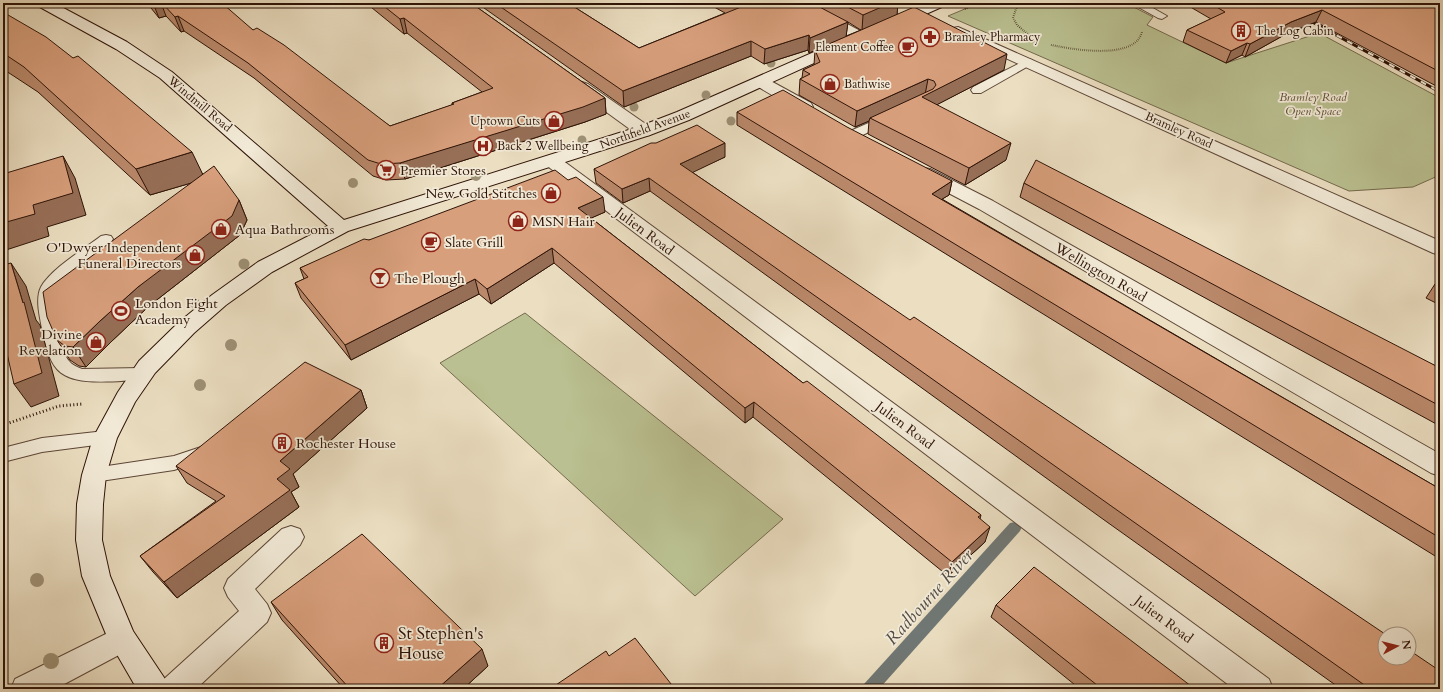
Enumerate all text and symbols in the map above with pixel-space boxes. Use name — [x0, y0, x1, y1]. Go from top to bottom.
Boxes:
building icon: The Log Cabin — [1230, 20, 1252, 42]
place label: The Log Cabin — [1255, 23, 1334, 39]
pharmacy icon: Bramley Pharmacy — [919, 26, 941, 48]
place label: Bramley Pharmacy — [944, 29, 1041, 45]
cafe icon: Element Coffee — [897, 36, 919, 58]
place label: Element Coffee — [815, 39, 894, 55]
street label: Windmill Road — [164, 72, 236, 136]
shop icon: Bathwise — [819, 73, 841, 95]
place label: Bathwise — [844, 76, 890, 92]
park label: Bramley Road Open Space — [1279, 89, 1348, 119]
street label: Northfield Avenue — [598, 105, 692, 153]
street label: Bramley Road — [1143, 108, 1216, 152]
shop icon: Uptown Cuts — [543, 110, 565, 132]
place label: Uptown Cuts — [470, 113, 540, 129]
hospital icon: Back 2 Wellbeing — [472, 135, 494, 157]
place label: Back 2 Wellbeing — [497, 138, 589, 154]
supermarket icon: Premier Stores — [375, 159, 397, 181]
place label: Premier Stores — [400, 161, 486, 180]
shop icon: New Gold Stitches — [540, 182, 562, 204]
place label: New Gold Stitches — [425, 184, 537, 203]
street label: Julien Road — [610, 202, 678, 260]
shop icon: MSN Hair — [507, 210, 529, 232]
place label: MSN Hair — [532, 212, 596, 231]
shop icon: Aqua Bathrooms — [210, 218, 232, 240]
place label: Aqua Bathrooms — [235, 220, 335, 239]
cafe icon: Slate Grill — [420, 231, 442, 253]
place label: Slate Grill — [445, 233, 504, 252]
place label: O'Dwyer Independent Funeral Directors — [46, 238, 182, 273]
street label: Wellington Road — [1050, 238, 1151, 307]
shop icon: O'Dwyer Independent Funeral Directors — [184, 244, 206, 266]
bar icon: The Plough — [369, 267, 391, 289]
place label: The Plough — [394, 269, 465, 288]
place label: London Fight Academy — [135, 294, 218, 329]
sports icon: London Fight Academy — [110, 300, 132, 322]
place label: Divine Revelation — [19, 325, 82, 360]
shop icon: Divine Revelation — [85, 331, 107, 353]
street label: Julien Road — [870, 396, 938, 454]
building icon: Rochester House — [271, 432, 293, 454]
place label: Rochester House — [296, 434, 396, 453]
water label: Radbourne River — [880, 543, 980, 651]
street label: Julien Road — [1129, 590, 1197, 648]
place label: St Stephen's House — [398, 622, 484, 665]
north arrow — [1377, 626, 1417, 666]
building icon: St Stephen's House — [373, 632, 395, 654]
text: N — [1398, 639, 1415, 651]

